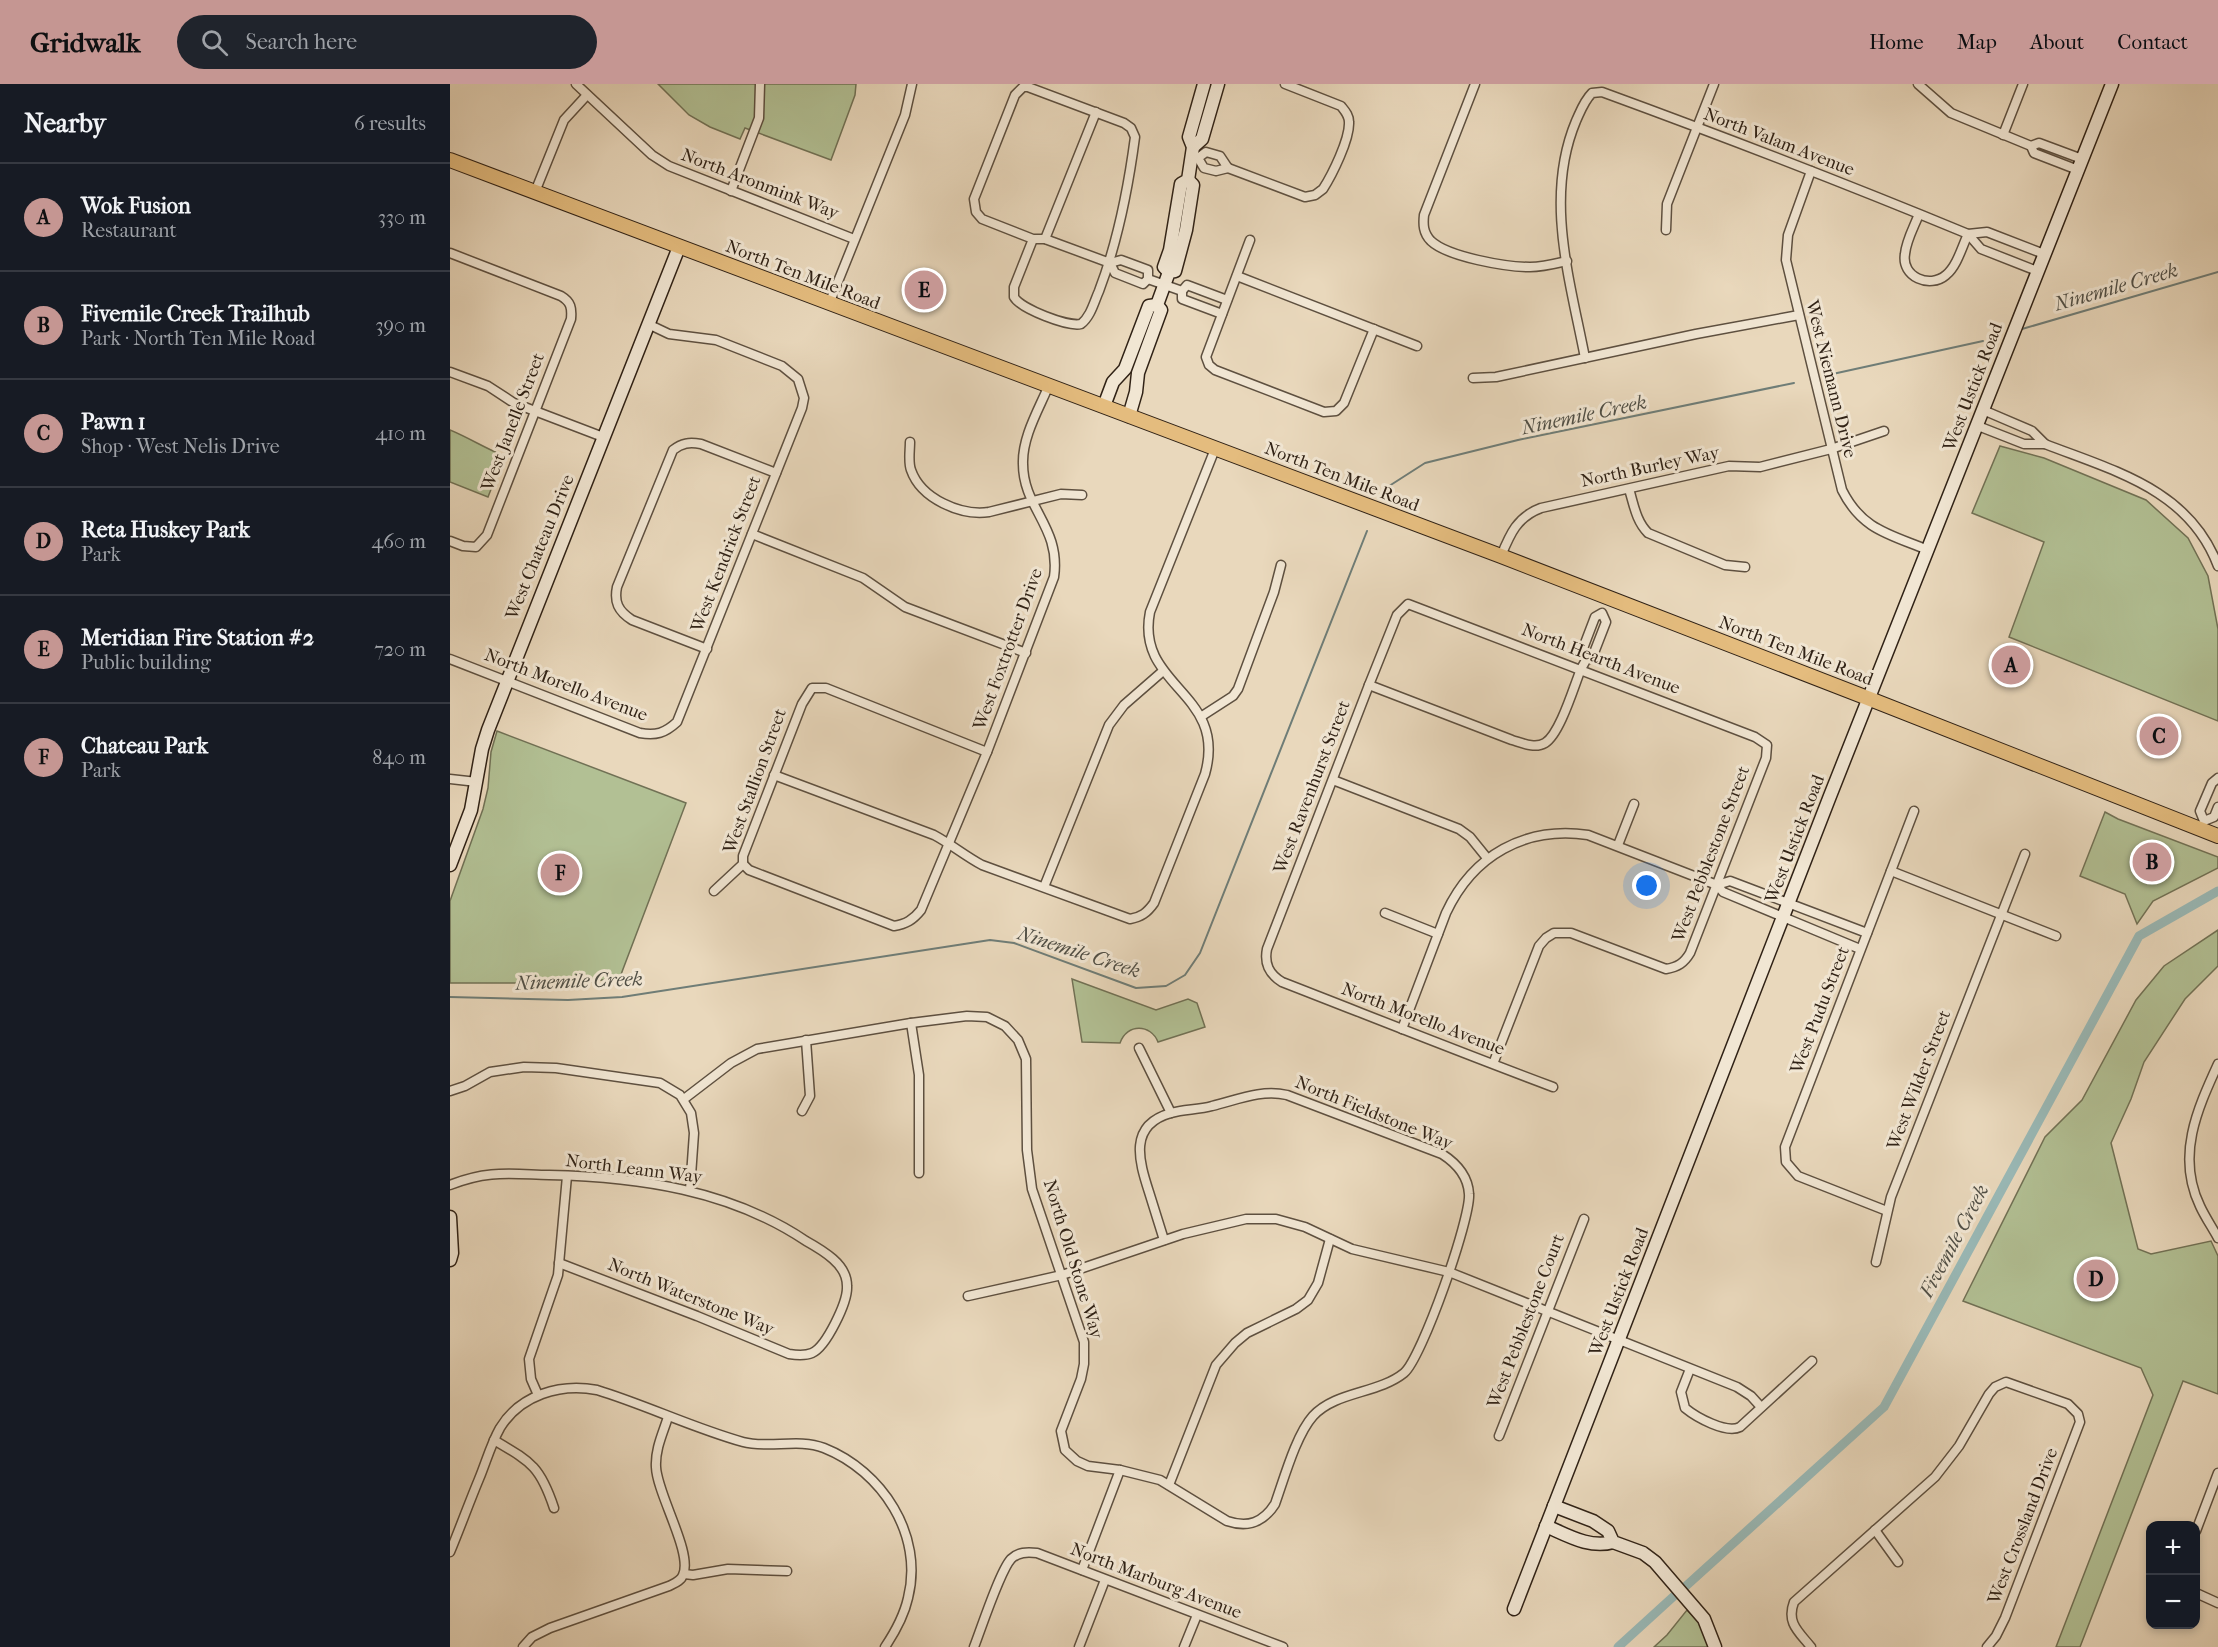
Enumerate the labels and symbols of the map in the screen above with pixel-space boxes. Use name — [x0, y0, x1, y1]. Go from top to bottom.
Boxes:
street label: North Valam Avenue — [1701, 104, 1857, 180]
street label: North Aronmink Way — [678, 144, 843, 224]
street label: North Ten Mile Road — [723, 236, 883, 314]
water label: Ninemile Creek — [2051, 258, 2180, 316]
pin: E — [904, 268, 944, 312]
street label: West Niemann Drive — [1801, 297, 1861, 460]
street label: West Ustick Road — [1939, 320, 2007, 455]
street label: West Janelle Street — [477, 349, 549, 495]
water label: Ninemile Creek — [1518, 390, 1649, 440]
street label: North Ten Mile Road — [1262, 438, 1422, 516]
street label: North Burley Way — [1579, 442, 1722, 492]
street label: West Chateau Drive — [501, 471, 579, 623]
street label: West Kendrick Street — [686, 472, 766, 636]
street label: West Foxtrotter Drive — [969, 565, 1047, 734]
street label: North Ten Mile Road — [1716, 612, 1876, 690]
street label: North Hearth Avenue — [1519, 619, 1683, 699]
pin: A — [1992, 642, 2030, 688]
street label: North Morello Avenue — [481, 644, 651, 726]
street label: West Ravenhurst Street — [1269, 697, 1355, 877]
street label: West Stallion Street — [719, 705, 791, 857]
pin: C — [2140, 714, 2178, 758]
street label: West Pebblestone Street — [1667, 763, 1754, 946]
street label: West Ustick Road — [1761, 772, 1829, 907]
pin: B — [2132, 840, 2172, 884]
pin: F — [540, 850, 580, 896]
your location — [1632, 871, 1661, 900]
water label: Ninemile Creek — [1014, 921, 1143, 983]
street label: West Pudu Street — [1786, 943, 1854, 1078]
water label: Ninemile Creek — [514, 967, 643, 995]
street label: North Morello Avenue — [1338, 978, 1508, 1060]
street label: West Wilder Street — [1882, 1007, 1955, 1154]
street label: North Fieldstone Way — [1292, 1072, 1457, 1155]
street label: North Leann Way — [564, 1150, 705, 1188]
street label: North Old Stone Way — [1039, 1177, 1108, 1342]
water label: Fivemile Creek — [1914, 1181, 1993, 1302]
street label: West Ustick Road — [1585, 1225, 1653, 1360]
street label: West Pebblestone Court — [1483, 1230, 1569, 1412]
street label: North Waterstone Way — [605, 1254, 779, 1341]
pin: D — [2076, 1256, 2116, 1302]
street label: West Crossland Drive — [1983, 1445, 2063, 1608]
street label: North Marburg Avenue — [1067, 1539, 1245, 1623]

